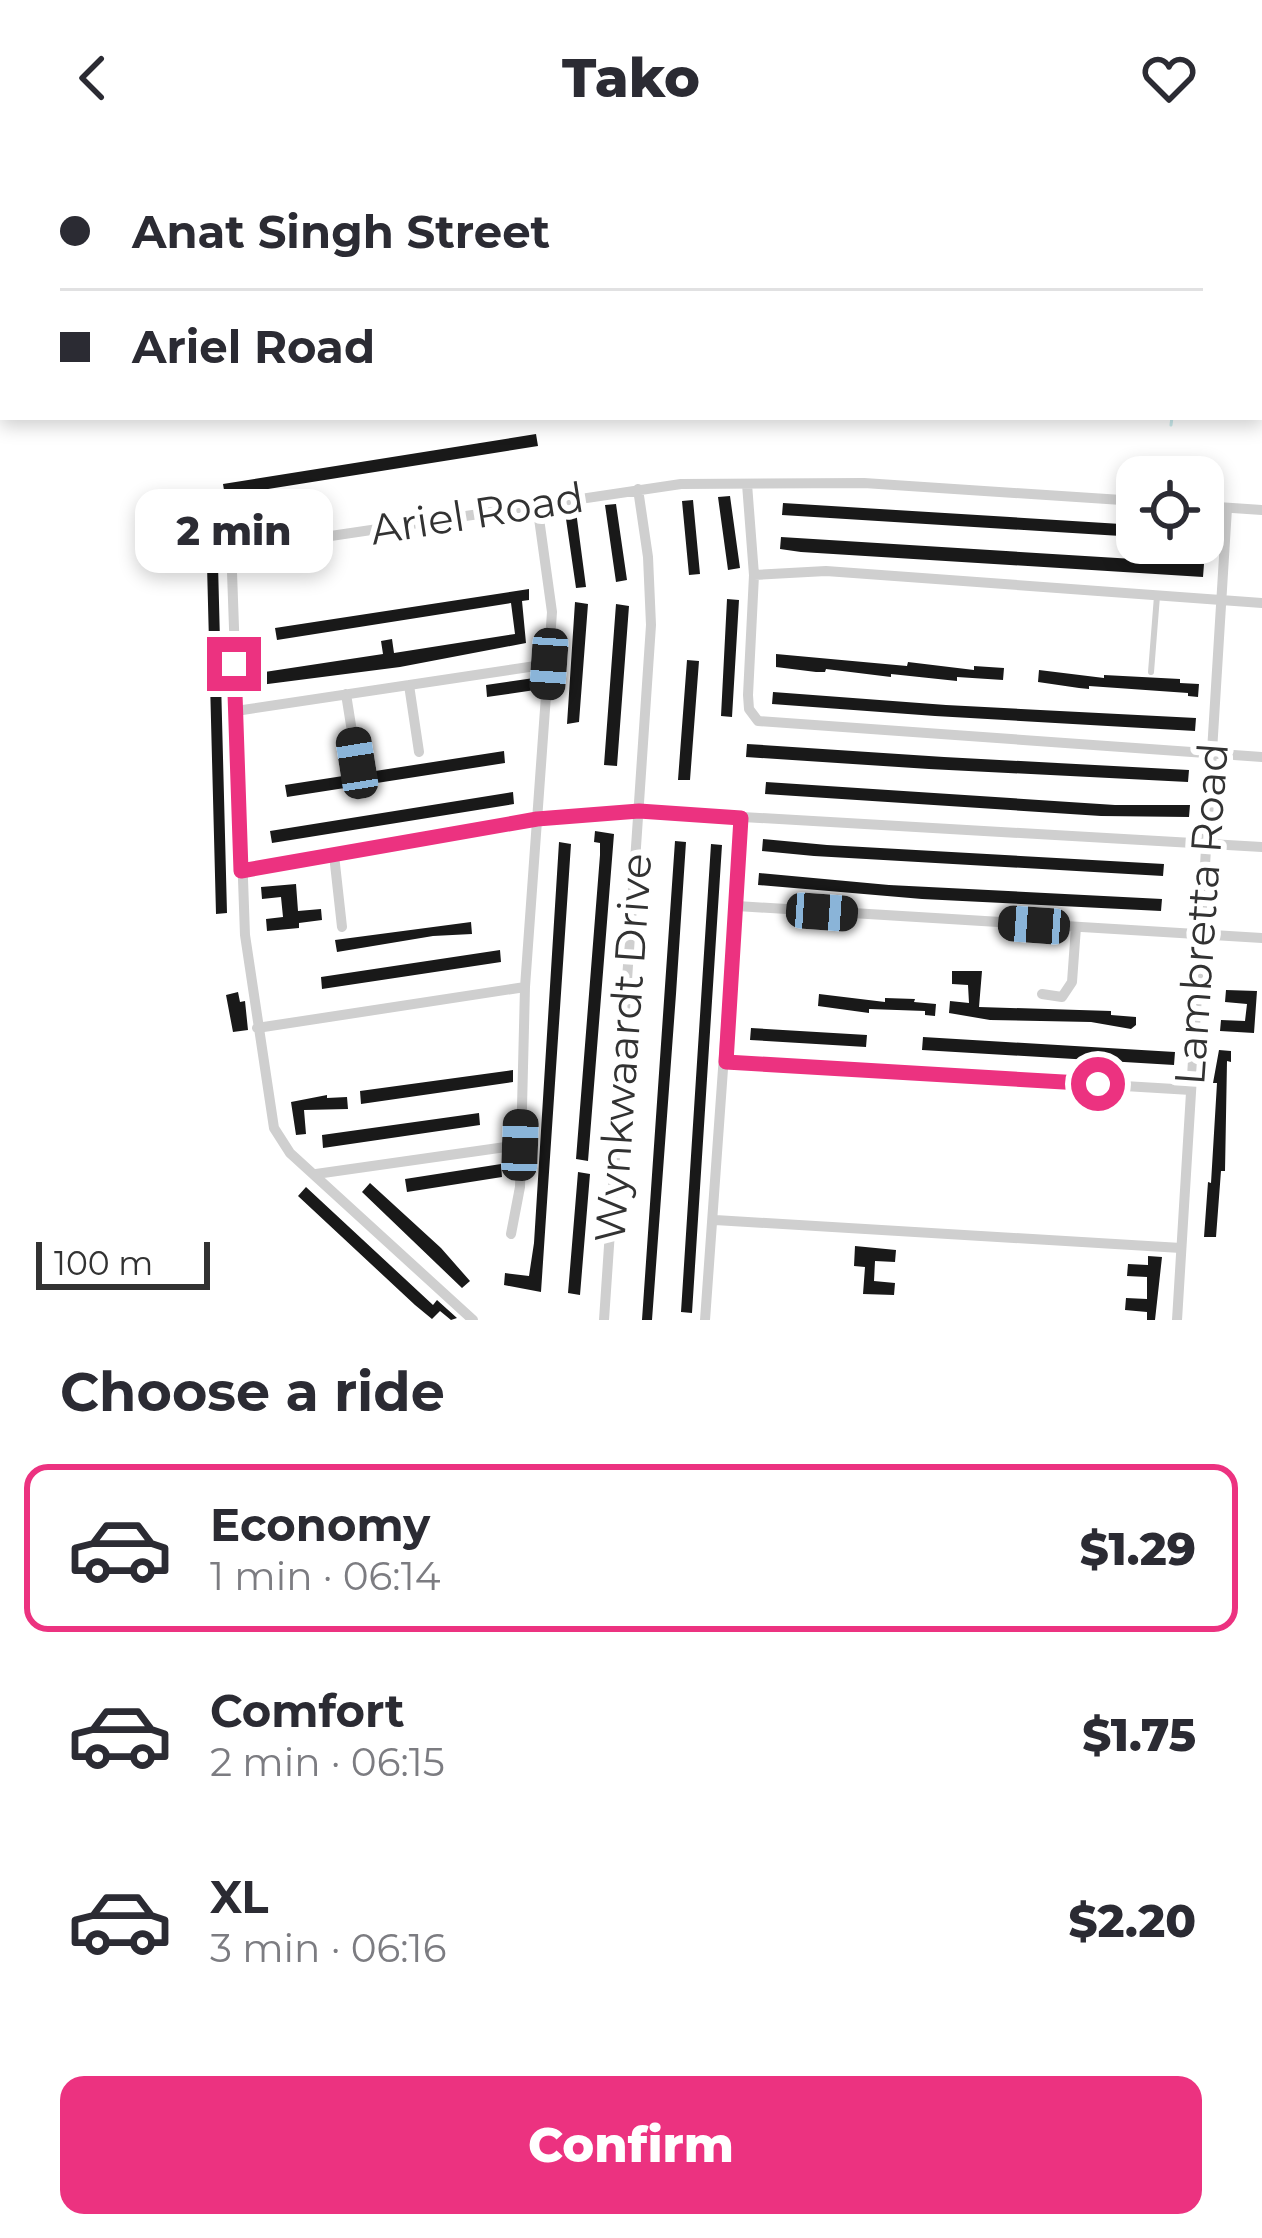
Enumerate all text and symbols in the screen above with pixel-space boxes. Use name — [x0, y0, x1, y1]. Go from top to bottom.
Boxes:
icon: back — [60, 45, 126, 111]
text: Tako — [562, 45, 700, 111]
icon: heart — [1136, 45, 1202, 111]
text: Anat Singh Street — [132, 204, 550, 259]
text: Ariel Road — [132, 319, 375, 374]
map controls — [1116, 456, 1224, 564]
button: locate — [1116, 456, 1224, 564]
street label: Ariel Road — [367, 470, 587, 556]
callout: 2 min — [135, 490, 333, 574]
text: 2 min — [177, 507, 291, 555]
car — [529, 627, 569, 701]
route end — [207, 637, 261, 691]
car — [334, 725, 380, 801]
street label: Lambretta Road — [1163, 741, 1239, 1087]
street label: Wynkwaardt Drive — [583, 852, 663, 1244]
car — [785, 892, 859, 932]
car — [997, 905, 1071, 945]
route start — [1071, 1057, 1125, 1111]
car — [501, 1108, 539, 1182]
scale bar — [36, 1236, 210, 1289]
text: 100 m — [54, 1243, 153, 1283]
text: Choose a ride — [60, 1359, 445, 1425]
icon: car — [66, 1494, 174, 1602]
text: Economy — [210, 1497, 430, 1552]
text: $1.29 — [1080, 1521, 1196, 1576]
text: 1 min · 06:14 — [210, 1552, 441, 1600]
icon: car — [66, 1680, 174, 1788]
text: Comfort — [210, 1683, 405, 1738]
text: $1.75 — [1082, 1707, 1196, 1762]
text: 2 min · 06:15 — [210, 1738, 445, 1786]
icon: car — [66, 1866, 174, 1974]
text: XL — [210, 1869, 268, 1924]
text: $2.20 — [1069, 1893, 1196, 1948]
text: 3 min · 06:16 — [210, 1924, 446, 1972]
button: Confirm — [60, 2076, 1202, 2214]

